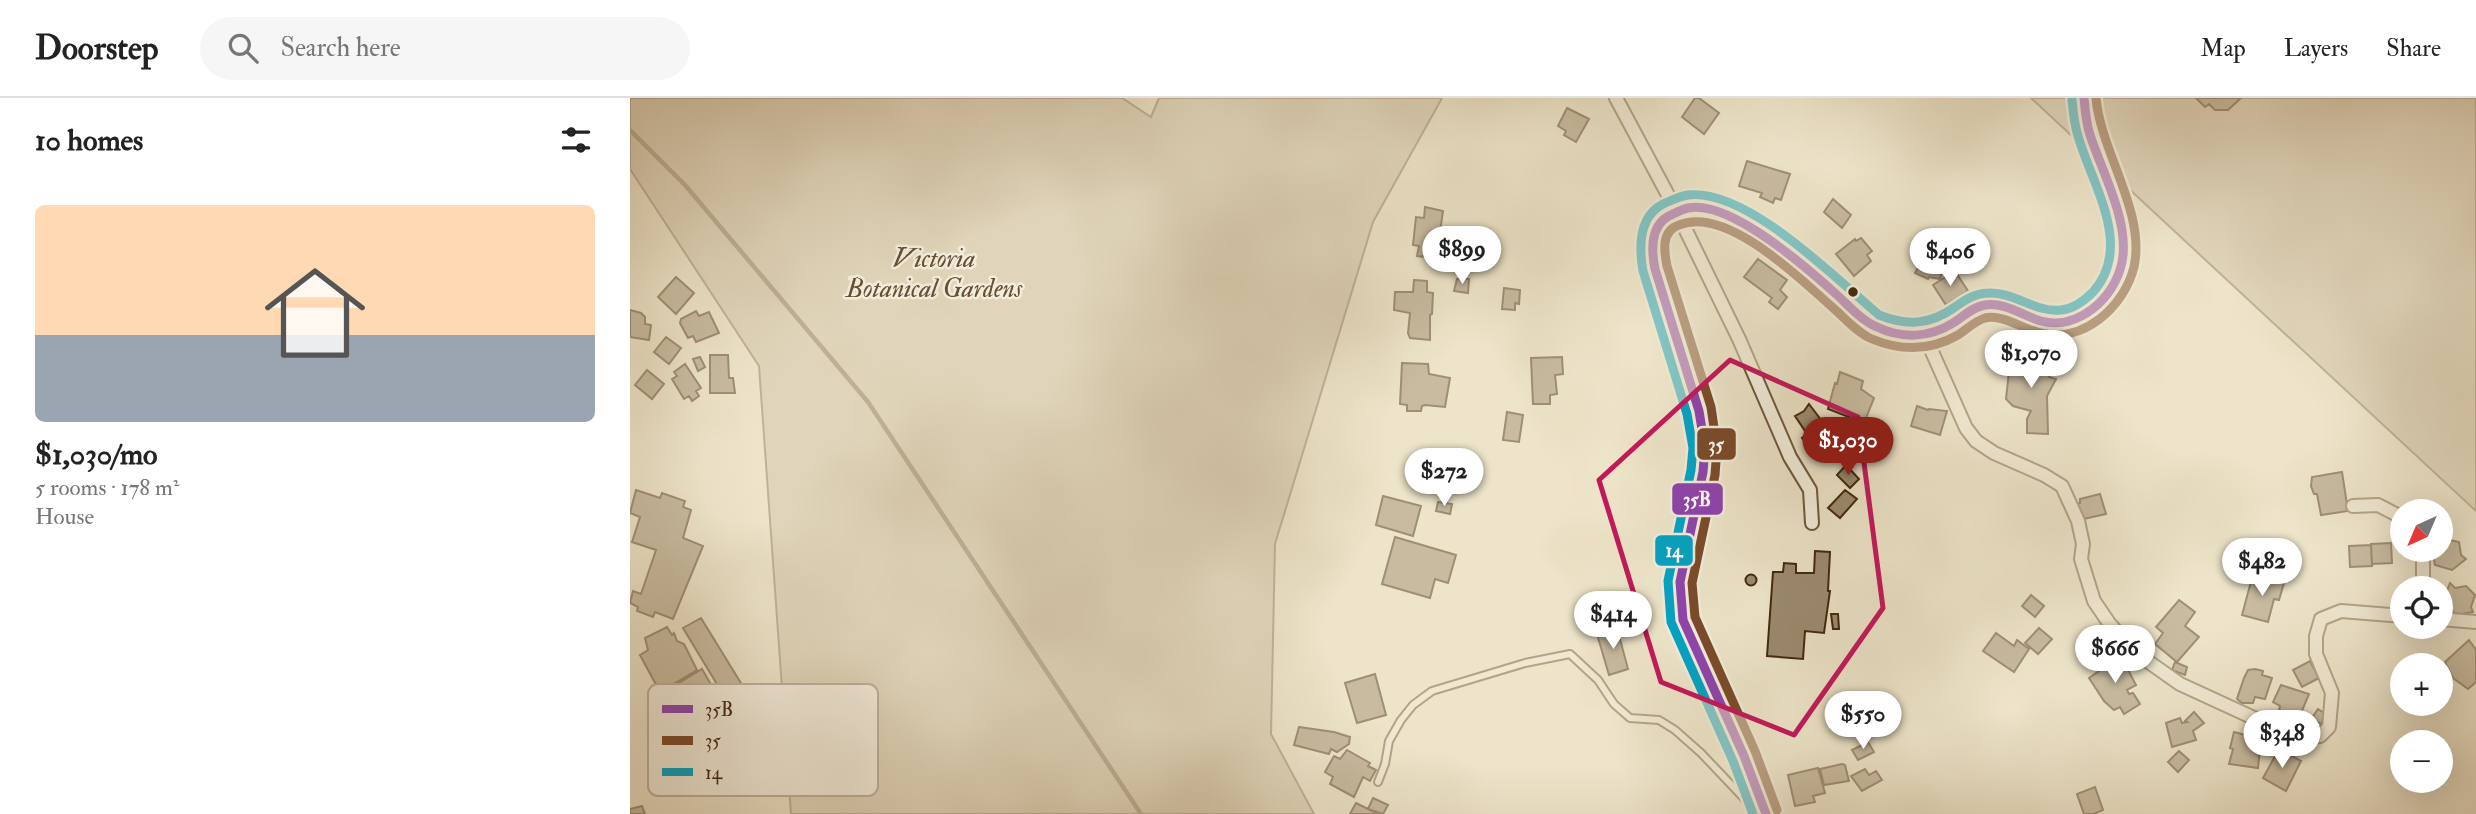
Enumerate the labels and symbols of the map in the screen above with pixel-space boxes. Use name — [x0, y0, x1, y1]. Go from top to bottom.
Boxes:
pin: $899 — [1421, 226, 1503, 286]
pin: $406 — [1909, 228, 1991, 288]
park label: Victoria Botanical Gardens — [844, 243, 1023, 305]
unlabelled marker — [1846, 285, 1860, 299]
pin: $1,070 — [1974, 330, 2088, 390]
pin: $1,030 — [1791, 418, 1905, 477]
line badge: 35 — [1696, 427, 1737, 461]
text: 35 — [1708, 433, 1724, 457]
pin: $272 — [1403, 448, 1485, 508]
line badge: 35B — [1671, 482, 1724, 516]
text: 35B — [1683, 488, 1711, 512]
north arrow — [2390, 499, 2454, 562]
line badge: 14 — [1654, 534, 1694, 567]
pin: $482 — [2221, 538, 2303, 598]
text: 14 — [1665, 539, 1684, 563]
pin: $414 — [1572, 592, 1654, 651]
pin: $666 — [2074, 626, 2156, 685]
legend — [648, 684, 878, 796]
pin: $550 — [1822, 692, 1904, 751]
text: 35B — [705, 698, 733, 722]
pin: $348 — [2241, 710, 2323, 770]
text: 35 — [705, 729, 721, 753]
text: 14 — [705, 761, 723, 785]

